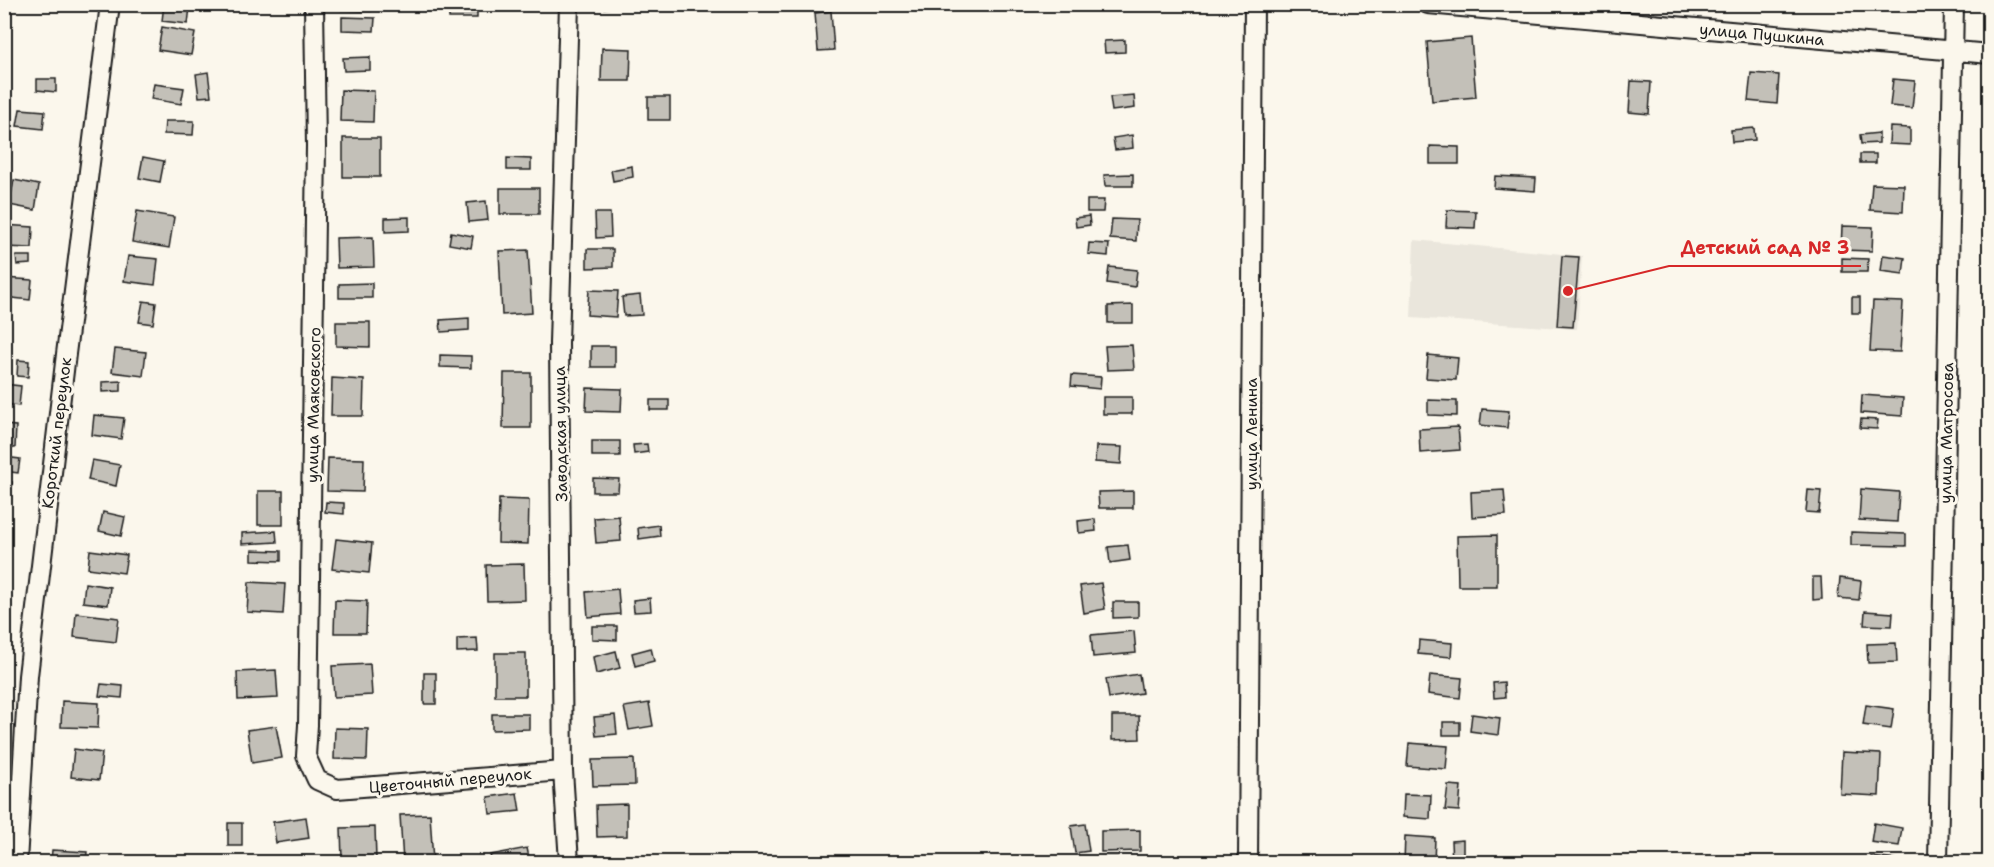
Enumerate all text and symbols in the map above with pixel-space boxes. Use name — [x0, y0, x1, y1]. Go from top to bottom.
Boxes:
street label: улица Пушкина — [1698, 19, 1825, 50]
callout: Детский сад № 3 — [1669, 230, 1861, 266]
text: Детский сад № 3 — [1681, 236, 1849, 260]
street label: улица Маяковского — [302, 327, 325, 483]
street label: Короткий переулок — [37, 356, 76, 510]
street label: улица Матросова — [1935, 362, 1958, 504]
street label: Заводская улица — [549, 366, 572, 502]
street label: улица Ленина — [1241, 378, 1262, 490]
street label: Цветочный переулок — [368, 763, 533, 798]

